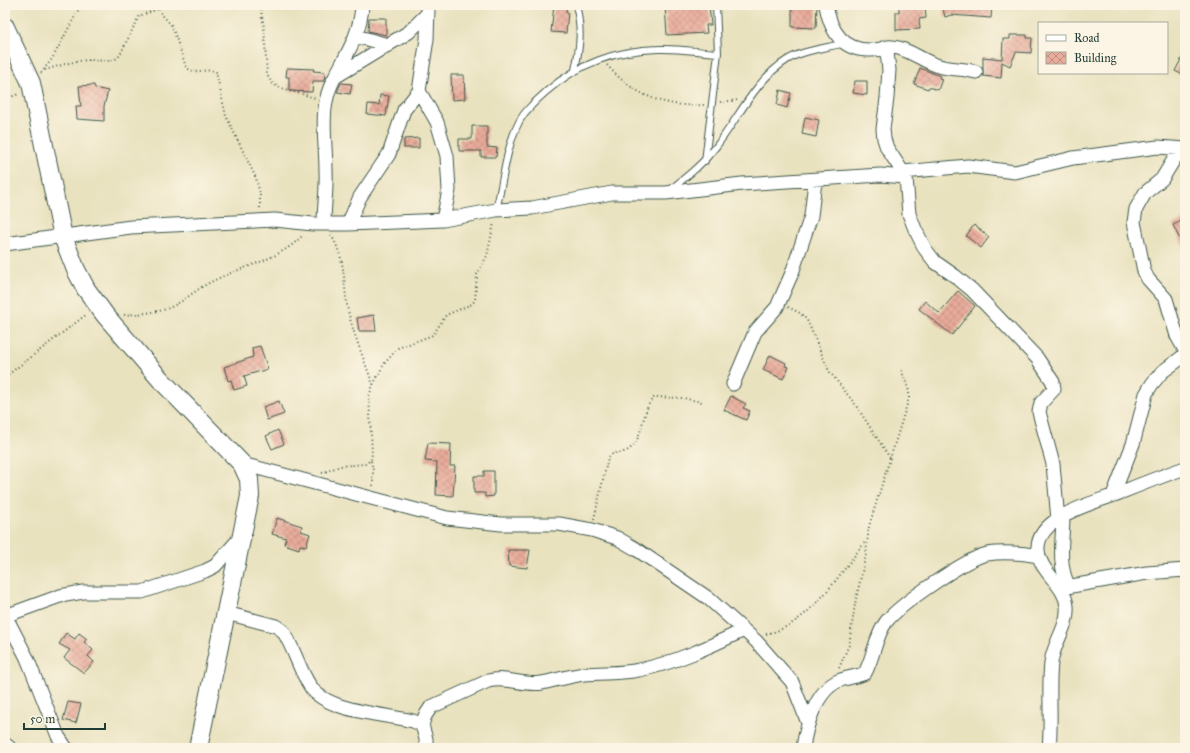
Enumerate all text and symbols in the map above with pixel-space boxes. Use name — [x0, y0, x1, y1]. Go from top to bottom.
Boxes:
legend — [1038, 22, 1168, 74]
text: Road — [1074, 31, 1100, 45]
text: Building — [1074, 51, 1117, 66]
scale bar — [24, 705, 105, 731]
text: 50 m — [30, 712, 55, 726]

